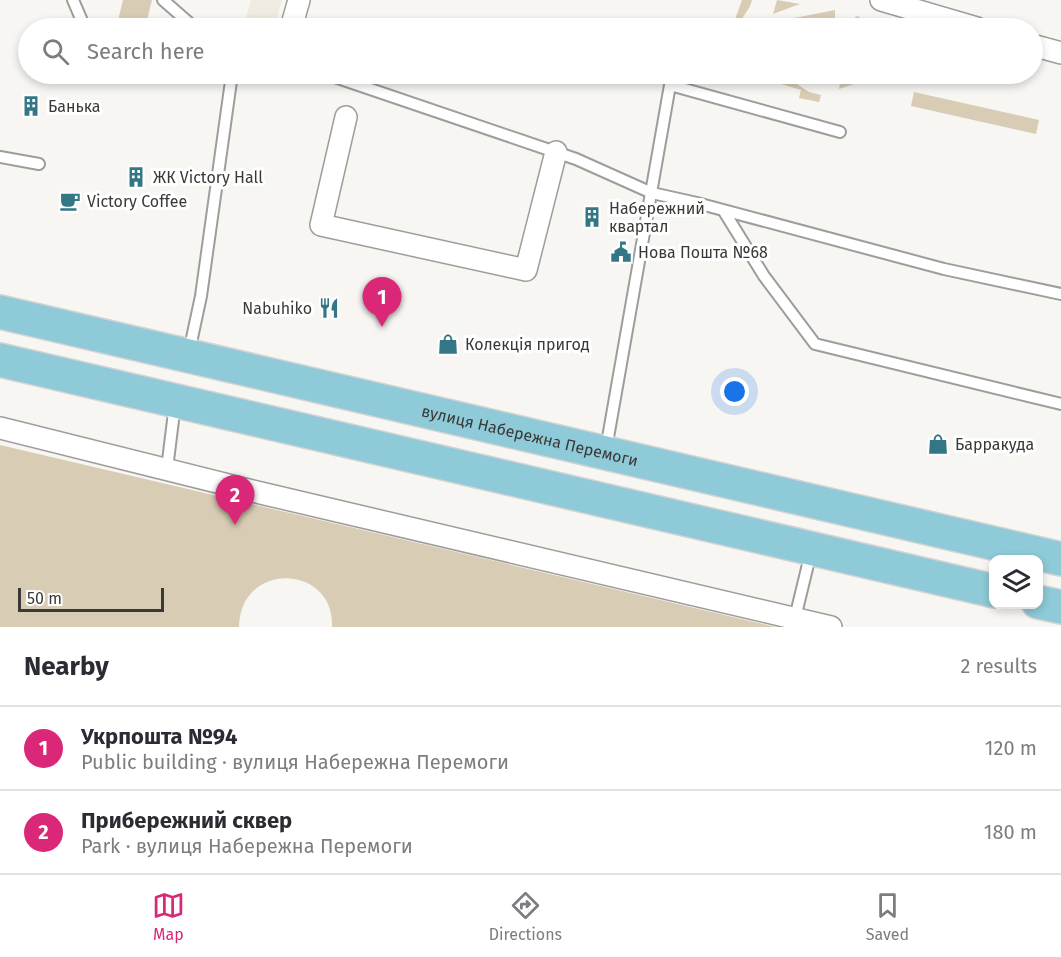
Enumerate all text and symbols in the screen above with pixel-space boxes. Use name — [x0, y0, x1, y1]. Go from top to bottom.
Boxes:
search box — [18, 18, 1043, 84]
icon: search — [39, 35, 72, 68]
text: Search here — [87, 38, 205, 65]
building icon: Банька — [19, 94, 43, 118]
place label: Банька — [48, 97, 100, 116]
building icon: ЖК Victory Hall — [124, 165, 148, 189]
place label: ЖК Victory Hall — [153, 168, 263, 187]
cafe icon: Victory Coffee — [58, 189, 82, 213]
place label: Victory Coffee — [87, 192, 187, 211]
place label: Набережний квартал — [609, 199, 705, 236]
building icon: Набережний квартал — [580, 205, 604, 229]
public building icon: Нова Пошта №68 — [609, 240, 633, 264]
place label: Нова Пошта №68 — [638, 243, 768, 262]
pin: 1 — [362, 278, 401, 327]
restaurant icon: Nabuhiko — [317, 296, 341, 320]
place label: Nabuhiko — [242, 299, 312, 318]
shop icon: Колекція пригод — [436, 332, 460, 356]
place label: Колекція пригод — [465, 335, 590, 354]
your location — [720, 377, 749, 406]
street label: вулиця Набережна Перемоги — [420, 401, 640, 470]
shop icon: Барракуда — [926, 432, 950, 456]
place label: Барракуда — [955, 435, 1034, 454]
pin: 2 — [216, 476, 254, 525]
map controls — [989, 555, 1043, 609]
button: layers — [989, 555, 1043, 609]
scale bar — [18, 585, 164, 612]
text: 50 m — [27, 589, 62, 608]
text: Nearby — [24, 651, 109, 682]
text: 2 results — [960, 654, 1037, 678]
text: Укрпошта №94 — [81, 723, 237, 750]
text: 1 — [39, 736, 48, 760]
text: 120 m — [985, 736, 1037, 760]
text: Public building · вулиця Набережна Перемоги — [81, 750, 509, 774]
text: Прибережний сквер — [81, 807, 292, 834]
text: 2 — [38, 820, 49, 844]
text: 180 m — [984, 820, 1037, 844]
text: Park · вулиця Набережна Перемоги — [81, 834, 413, 858]
tab: Map — [152, 889, 185, 944]
tab: Directions — [489, 889, 562, 944]
tab: Saved — [866, 889, 909, 944]

